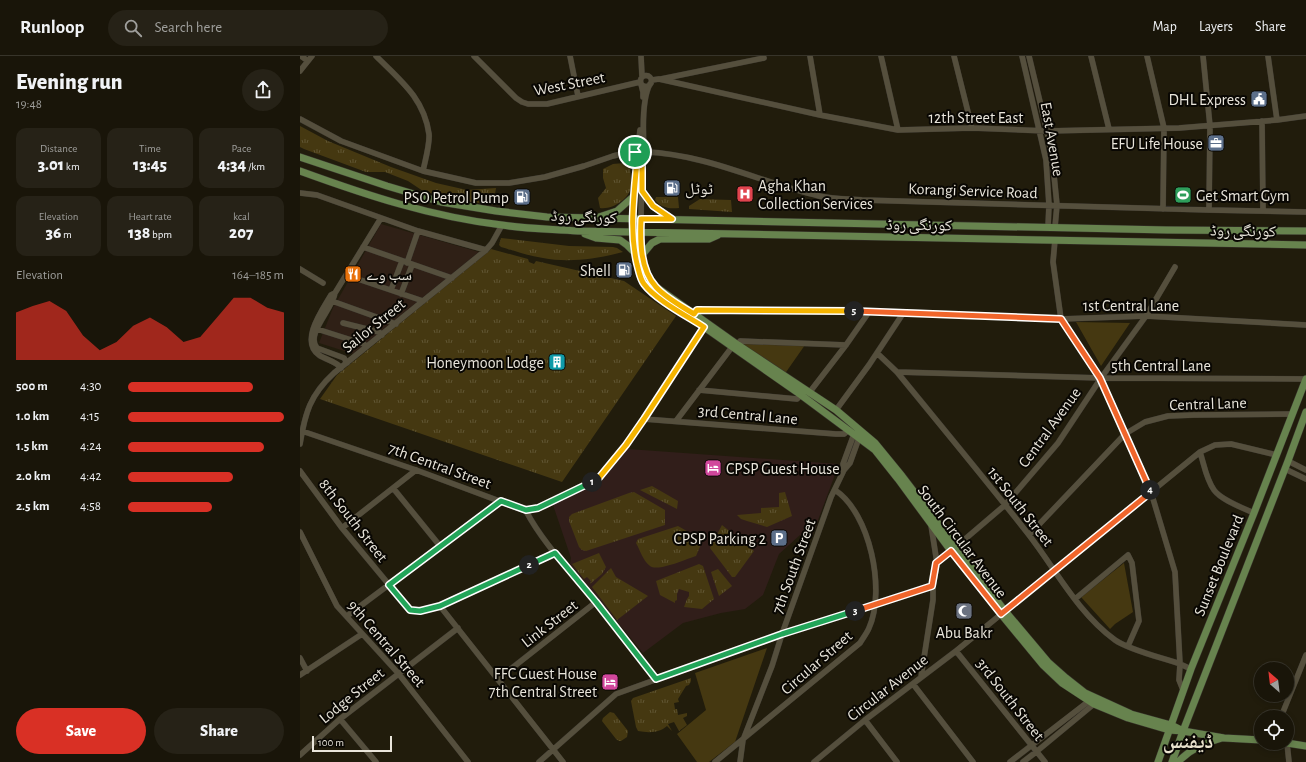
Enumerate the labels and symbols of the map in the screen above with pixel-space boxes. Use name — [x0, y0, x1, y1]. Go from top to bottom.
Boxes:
street label: West Street — [532, 69, 606, 99]
public building icon: DHL Express — [1249, 89, 1269, 109]
place label: DHL Express — [1168, 92, 1246, 108]
street label: East Avenue — [1038, 101, 1066, 178]
street label: 12th Street East — [929, 110, 1023, 126]
office icon: EFU Life House — [1206, 133, 1226, 153]
pin — [618, 135, 652, 169]
place label: EFU Life House — [1111, 136, 1203, 152]
fuel station icon: ٹوٹل — [662, 178, 682, 198]
place label: Agha Khan Collection Services — [758, 178, 873, 212]
place label: ٹوٹل — [685, 181, 713, 199]
street label: Korangi Service Road — [908, 181, 1038, 201]
hospital icon: Agha Khan Collection Services — [735, 184, 755, 204]
sports icon: Get Smart Gym — [1173, 185, 1193, 205]
fuel station icon: PSO Petrol Pump — [512, 187, 532, 207]
place label: Get Smart Gym — [1196, 188, 1290, 205]
place label: PSO Petrol Pump — [404, 190, 509, 206]
street label: کورنگی روڈ — [551, 208, 618, 228]
street label: کورنگی روڈ — [886, 216, 952, 236]
street label: کورنگی روڈ — [1210, 222, 1276, 242]
fuel station icon: Shell — [614, 260, 634, 280]
place label: Shell — [580, 263, 611, 279]
restaurant icon: سب وے — [343, 264, 363, 284]
place label: سب وے — [366, 267, 412, 284]
street label: Sailor Street — [339, 296, 408, 356]
street label: 1st Central Lane — [1083, 298, 1179, 314]
pin: 5 — [844, 301, 864, 321]
building icon: Honeymoon Lodge — [547, 352, 567, 372]
place label: Honeymoon Lodge — [426, 355, 544, 372]
street label: 5th Central Lane — [1111, 358, 1211, 374]
street label: Central Avenue — [1016, 385, 1084, 470]
street label: Central Lane — [1169, 395, 1247, 413]
street label: 3rd Central Lane — [697, 403, 798, 427]
street label: 7th Central Street — [386, 440, 493, 492]
hotel icon: CPSP Guest House — [703, 458, 723, 478]
place label: CPSP Guest House — [726, 461, 840, 477]
street label: 1st South Street — [984, 464, 1056, 549]
pin: 1 — [582, 472, 602, 492]
street label: 8th South Street — [316, 476, 390, 565]
pin: 4 — [1140, 480, 1160, 500]
street label: South Circular Avenue — [915, 482, 1010, 601]
street label: Sunset Boulevard — [1191, 512, 1247, 618]
street label: 7th South Street — [769, 517, 819, 616]
parking icon: CPSP Parking 2 — [769, 528, 789, 548]
place label: CPSP Parking 2 — [673, 531, 766, 547]
pin: 2 — [519, 555, 539, 575]
street label: 9th Central Street — [344, 597, 428, 690]
street label: Link Street — [519, 597, 581, 651]
pin: 3 — [845, 601, 865, 621]
mosque icon: Abu Bakr — [954, 601, 974, 621]
place label: Abu Bakr — [936, 625, 993, 641]
street label: Circular Street — [778, 628, 855, 698]
street label: Circular Avenue — [844, 652, 931, 724]
street label: 3rd South Street — [973, 655, 1047, 744]
north arrow — [1254, 662, 1294, 702]
street label: Lodge Street — [316, 665, 387, 727]
place label: FFC Guest House 7th Central Street — [489, 666, 597, 700]
hotel icon: FFC Guest House 7th Central Street — [600, 672, 620, 692]
district label: ڈیفنس — [1163, 732, 1213, 754]
scale bar — [312, 734, 392, 753]

